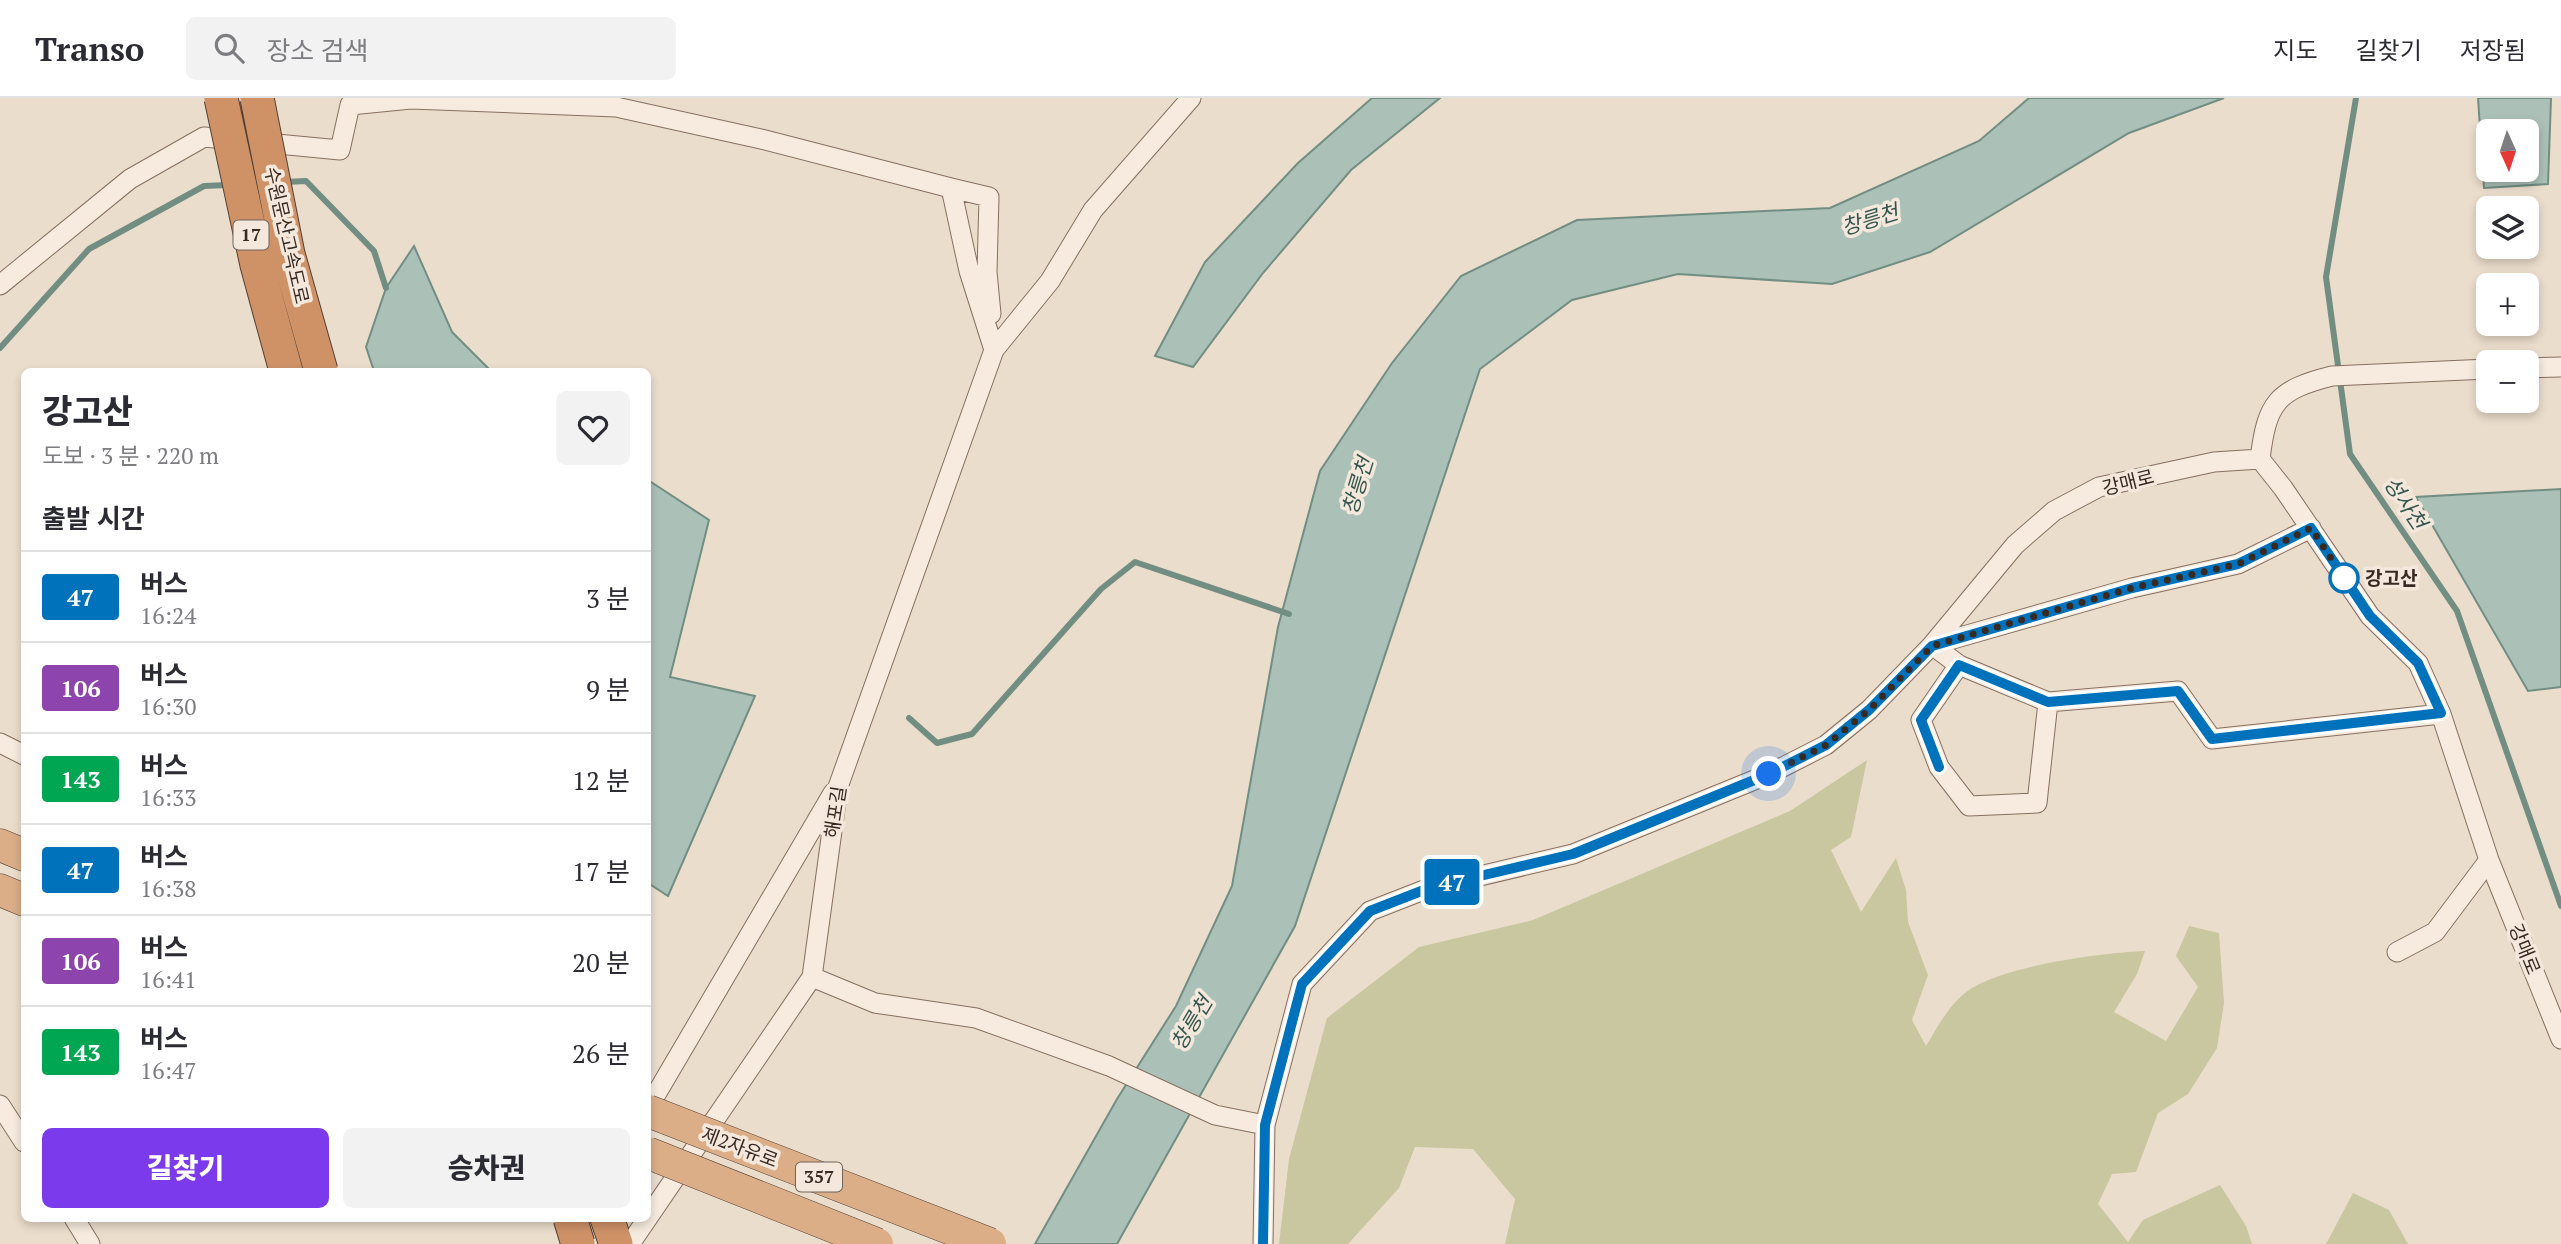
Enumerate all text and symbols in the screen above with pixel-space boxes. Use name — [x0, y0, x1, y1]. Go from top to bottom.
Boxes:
search box — [186, 17, 676, 80]
text: Transo — [35, 27, 144, 70]
icon: search — [210, 29, 248, 67]
text: 장소 검색 — [266, 33, 368, 67]
text: 지도 — [2273, 34, 2318, 66]
text: 길찾기 — [2356, 34, 2422, 66]
text: 저장됨 — [2460, 34, 2526, 66]
north arrow — [2476, 119, 2539, 182]
map controls — [2476, 119, 2539, 413]
street label: 수원문산고속도로 — [260, 164, 315, 306]
water label: 창릉천 — [1838, 196, 1904, 241]
button: layers — [2476, 196, 2539, 259]
road number: 17 — [233, 220, 268, 250]
button: + — [2476, 273, 2539, 336]
button: − — [2476, 350, 2539, 413]
text: 강고산 — [42, 389, 133, 432]
button: heart — [556, 391, 630, 465]
text: 도보 · 3 분 · 220 m — [42, 440, 219, 471]
water label: 창릉천 — [1335, 451, 1380, 518]
street label: 강매로 — [2099, 463, 2156, 500]
water label: 성사천 — [2378, 471, 2435, 537]
text: 출발 시간 — [42, 501, 145, 535]
marker: 강고산 — [2329, 563, 2359, 593]
place label: 강고산 — [2365, 565, 2418, 590]
text: 버스 — [140, 566, 188, 600]
text: 47 — [67, 581, 94, 613]
text: 3 분 — [586, 581, 630, 615]
text: 16:24 — [140, 600, 197, 631]
text: 버스 — [140, 657, 188, 691]
text: 106 — [60, 672, 101, 704]
text: 9 분 — [586, 672, 630, 706]
text: 16:30 — [140, 691, 197, 722]
text: 버스 — [140, 748, 188, 782]
your location — [1751, 756, 1786, 791]
text: 143 — [60, 763, 101, 795]
text: 12 분 — [572, 763, 630, 797]
text: 16:33 — [140, 782, 197, 813]
street label: 해포길 — [818, 784, 851, 840]
text: 버스 — [140, 839, 188, 873]
text: 47 — [67, 854, 94, 886]
text: 17 분 — [572, 854, 630, 888]
line badge: 47 — [1420, 859, 1484, 905]
text: 47 — [1438, 866, 1466, 898]
text: 16:38 — [140, 873, 197, 904]
street label: 강매로 — [2504, 920, 2547, 978]
text: 버스 — [140, 930, 188, 964]
text: 106 — [60, 945, 101, 977]
text: 20 분 — [572, 945, 630, 979]
text: 16:41 — [140, 964, 197, 995]
water label: 창릉천 — [1164, 988, 1219, 1055]
text: 버스 — [140, 1021, 188, 1055]
text: 143 — [60, 1036, 101, 1068]
text: 26 분 — [572, 1036, 630, 1070]
text: 16:47 — [140, 1055, 197, 1086]
street label: 제2자유로 — [698, 1121, 782, 1173]
button: 길찾기 — [42, 1128, 329, 1208]
button: 승차권 — [343, 1128, 630, 1208]
road number: 357 — [796, 1162, 842, 1192]

